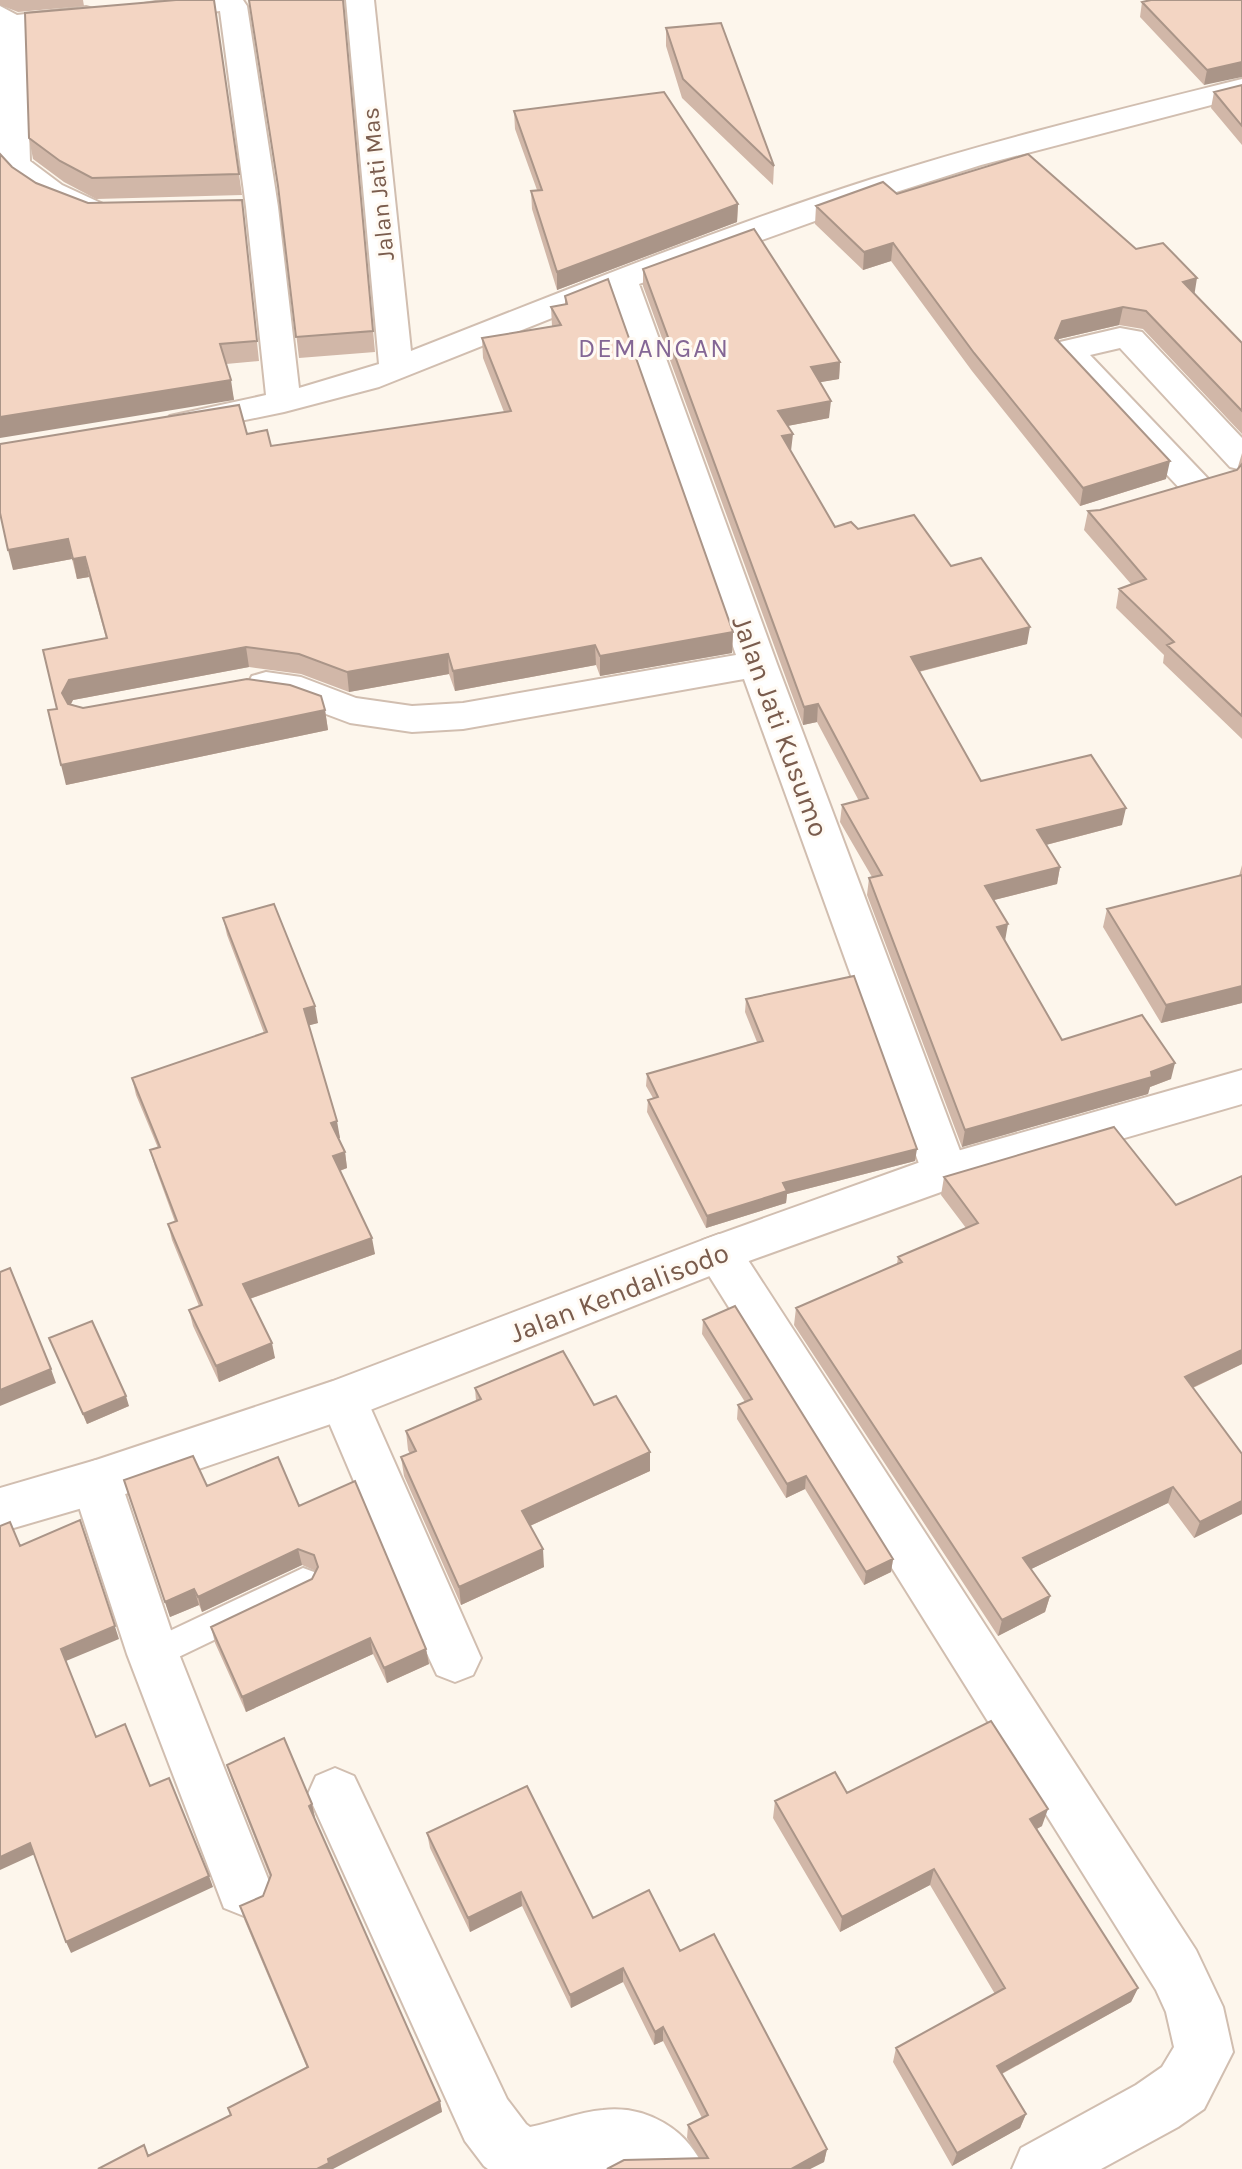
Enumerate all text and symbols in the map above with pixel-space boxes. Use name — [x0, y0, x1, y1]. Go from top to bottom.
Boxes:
street label: Jalan Jati Mas — [356, 106, 400, 262]
district label: DEMANGAN — [578, 333, 730, 364]
street label: Jalan Jati Kusumo — [725, 611, 836, 841]
street label: Jalan Kendalisodo — [505, 1236, 733, 1349]

